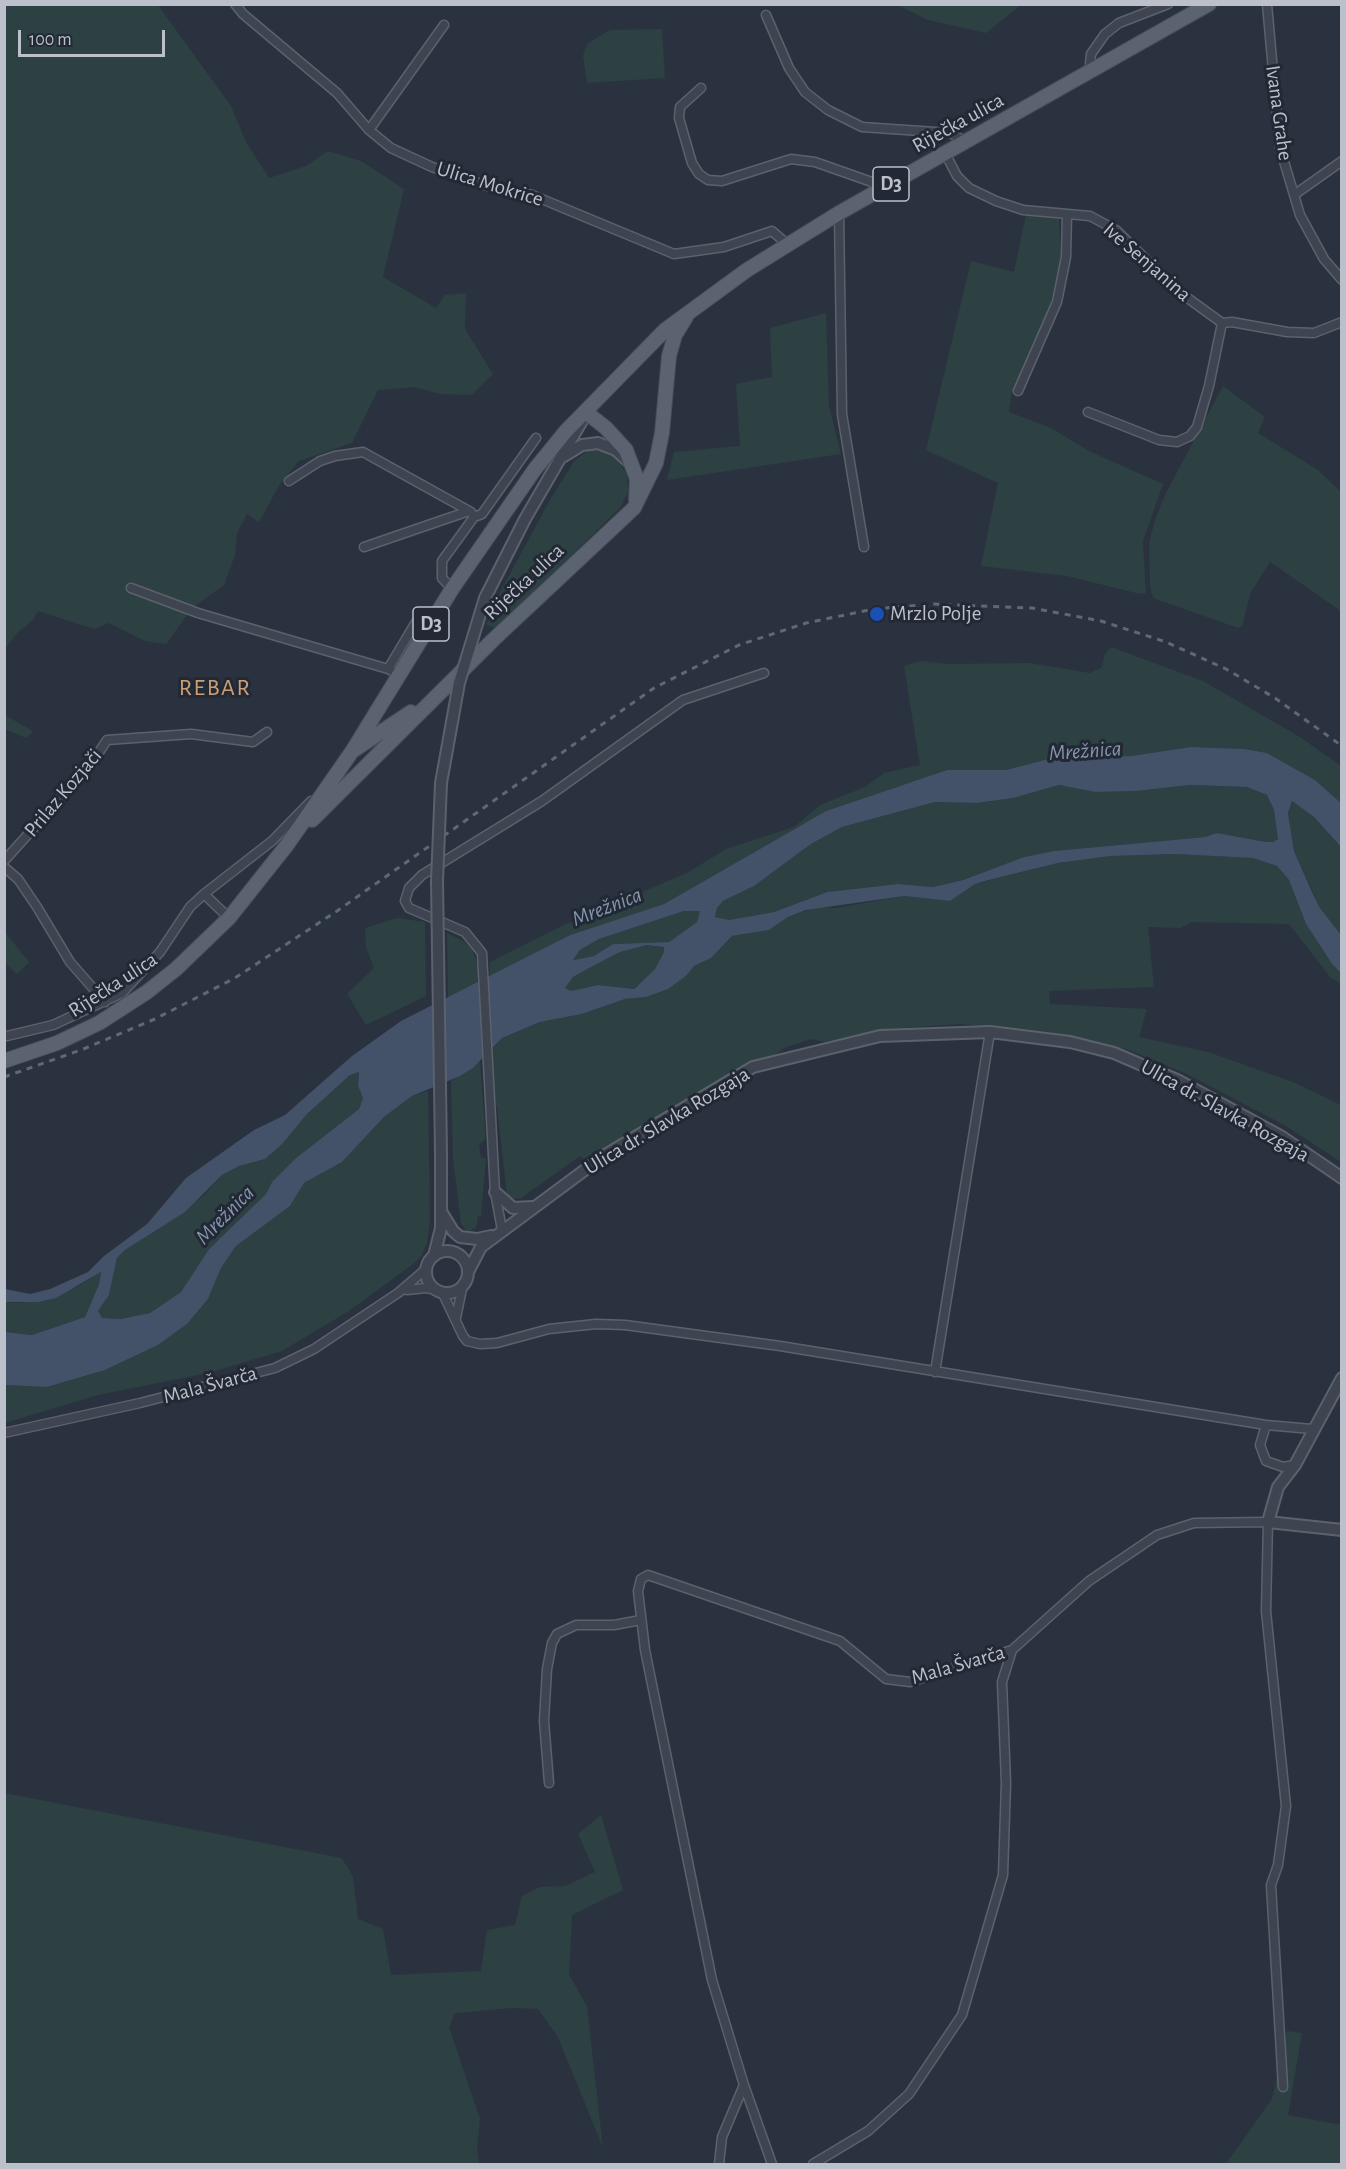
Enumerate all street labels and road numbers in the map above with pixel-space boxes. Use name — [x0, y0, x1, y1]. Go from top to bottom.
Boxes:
street label: Ivana Grahe — [1260, 64, 1298, 162]
street label: Riječka ulica — [908, 88, 1008, 158]
street label: Ulica Mokrice — [434, 156, 546, 212]
road number: D3 — [873, 167, 909, 201]
street label: Ive Senjanina — [1098, 217, 1196, 307]
street label: Riječka ulica — [478, 538, 570, 626]
road number: D3 — [413, 607, 449, 641]
street label: Prilaz Kozjači — [19, 744, 107, 842]
street label: Riječka ulica — [64, 947, 162, 1023]
street label: Ulica dr. Slavka Rozgaja — [1136, 1054, 1314, 1168]
street label: Ulica dr. Slavka Rozgaja — [580, 1062, 754, 1180]
street label: Mala Švarča — [160, 1360, 260, 1410]
street label: Mala Švarča — [908, 1640, 1008, 1690]

